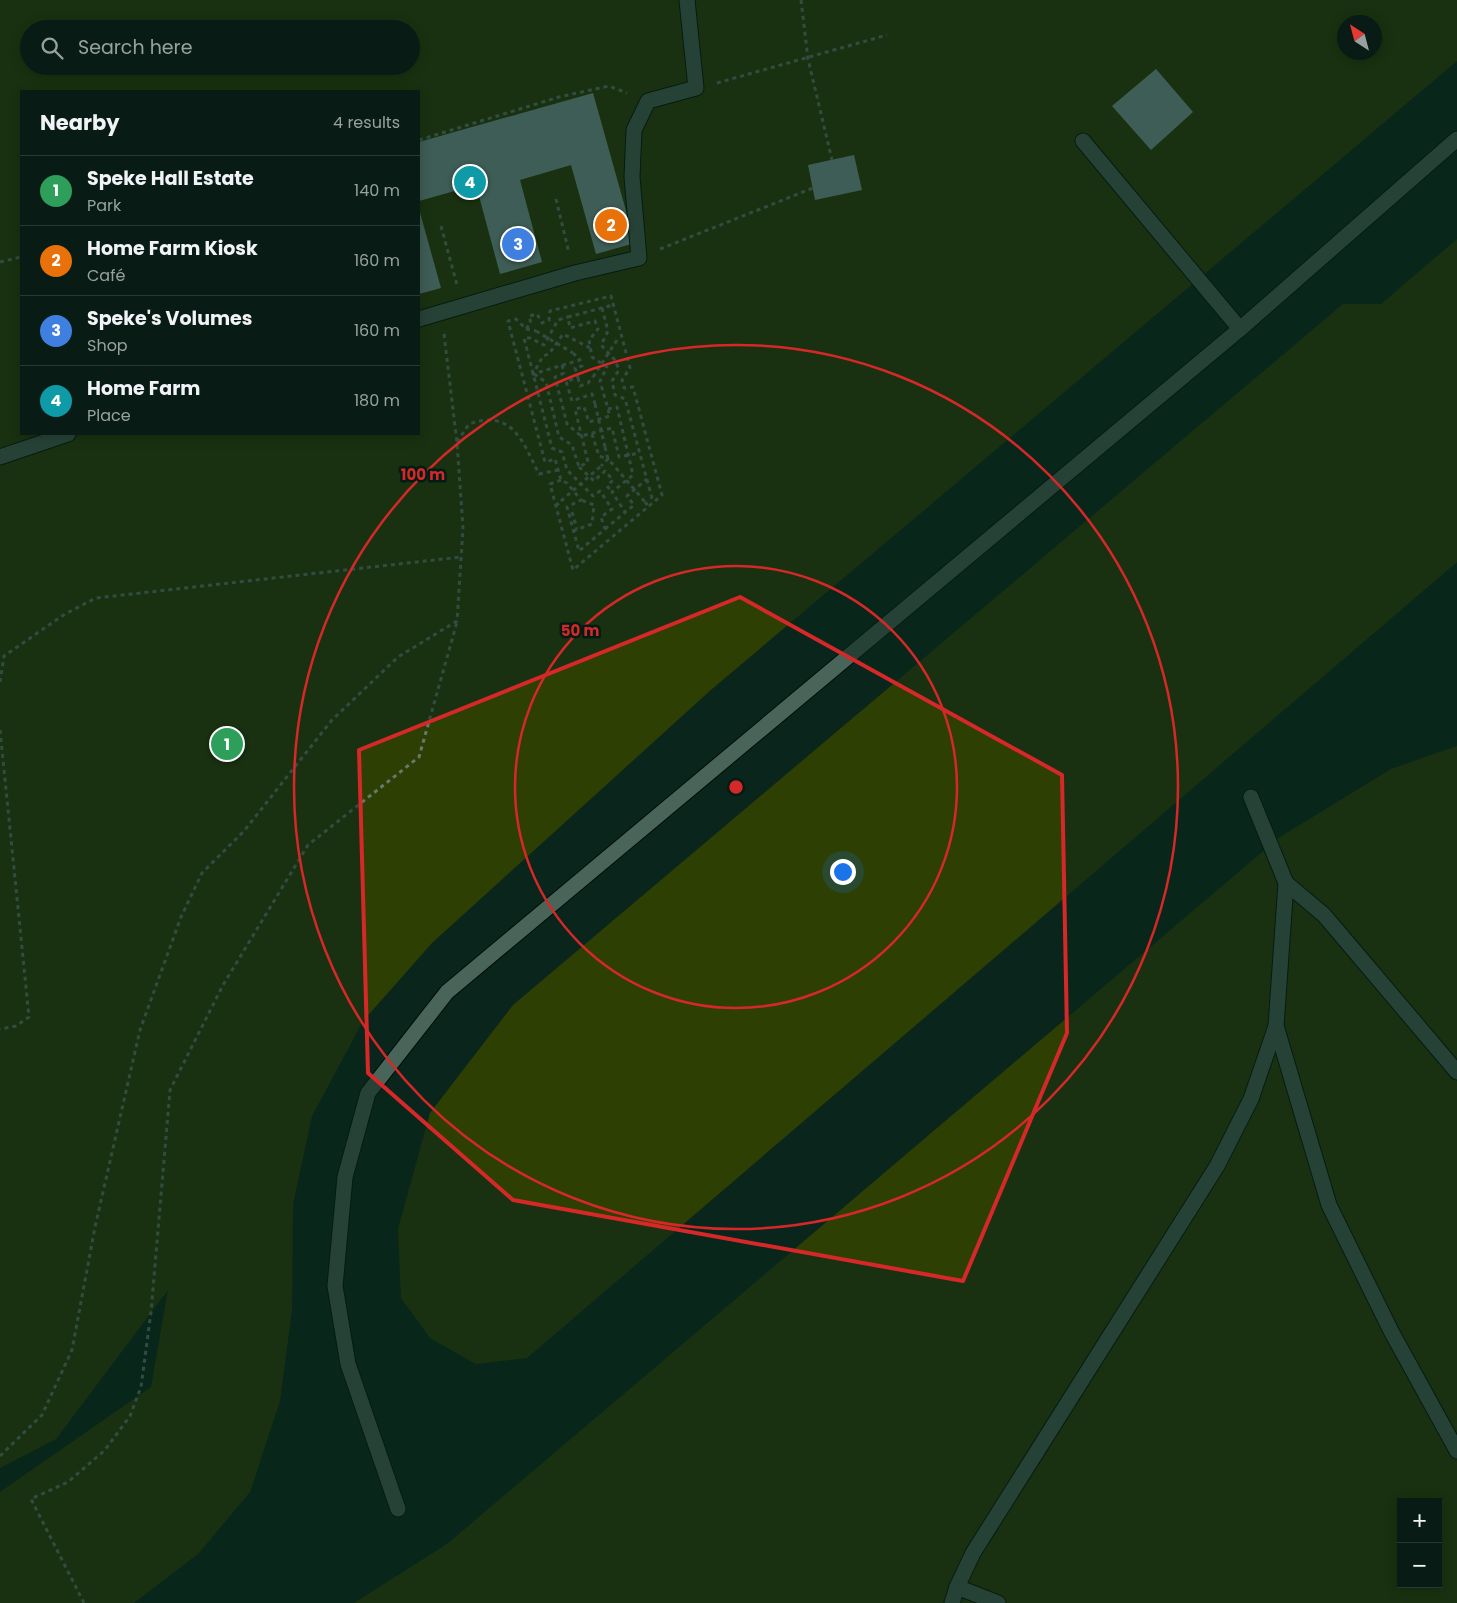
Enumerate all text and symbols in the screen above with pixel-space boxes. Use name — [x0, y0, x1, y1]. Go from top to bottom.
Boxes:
north arrow — [1337, 15, 1382, 60]
search box — [20, 20, 420, 75]
icon: search — [38, 34, 66, 62]
text: Search here — [78, 34, 192, 61]
text: Nearby — [40, 108, 120, 137]
text: 4 results — [333, 111, 400, 134]
pin: 4 — [454, 163, 486, 201]
text: Speke Hall Estate — [87, 165, 254, 192]
text: 1 — [53, 179, 59, 202]
text: 140 m — [354, 179, 400, 202]
text: Park — [87, 194, 121, 217]
pin: 2 — [595, 206, 627, 244]
pin: 3 — [502, 225, 534, 263]
text: Home Farm Kiosk — [87, 235, 258, 262]
text: 2 — [51, 249, 61, 272]
text: 160 m — [354, 249, 400, 272]
text: Café — [87, 264, 125, 287]
text: Speke's Volumes — [87, 305, 252, 332]
text: 3 — [51, 319, 61, 342]
text: 160 m — [354, 319, 400, 342]
text: Shop — [87, 334, 128, 357]
text: Home Farm — [87, 375, 200, 402]
text: 4 — [51, 389, 61, 412]
text: 180 m — [354, 389, 400, 412]
text: Place — [87, 404, 131, 427]
text: 100 m — [401, 464, 445, 485]
text: 50 m — [561, 620, 599, 641]
pin: 1 — [211, 725, 243, 763]
centre of rings — [727, 778, 745, 796]
your location — [830, 859, 856, 885]
map controls — [1397, 1498, 1442, 1588]
button: + — [1397, 1498, 1442, 1543]
button: − — [1397, 1543, 1442, 1588]

